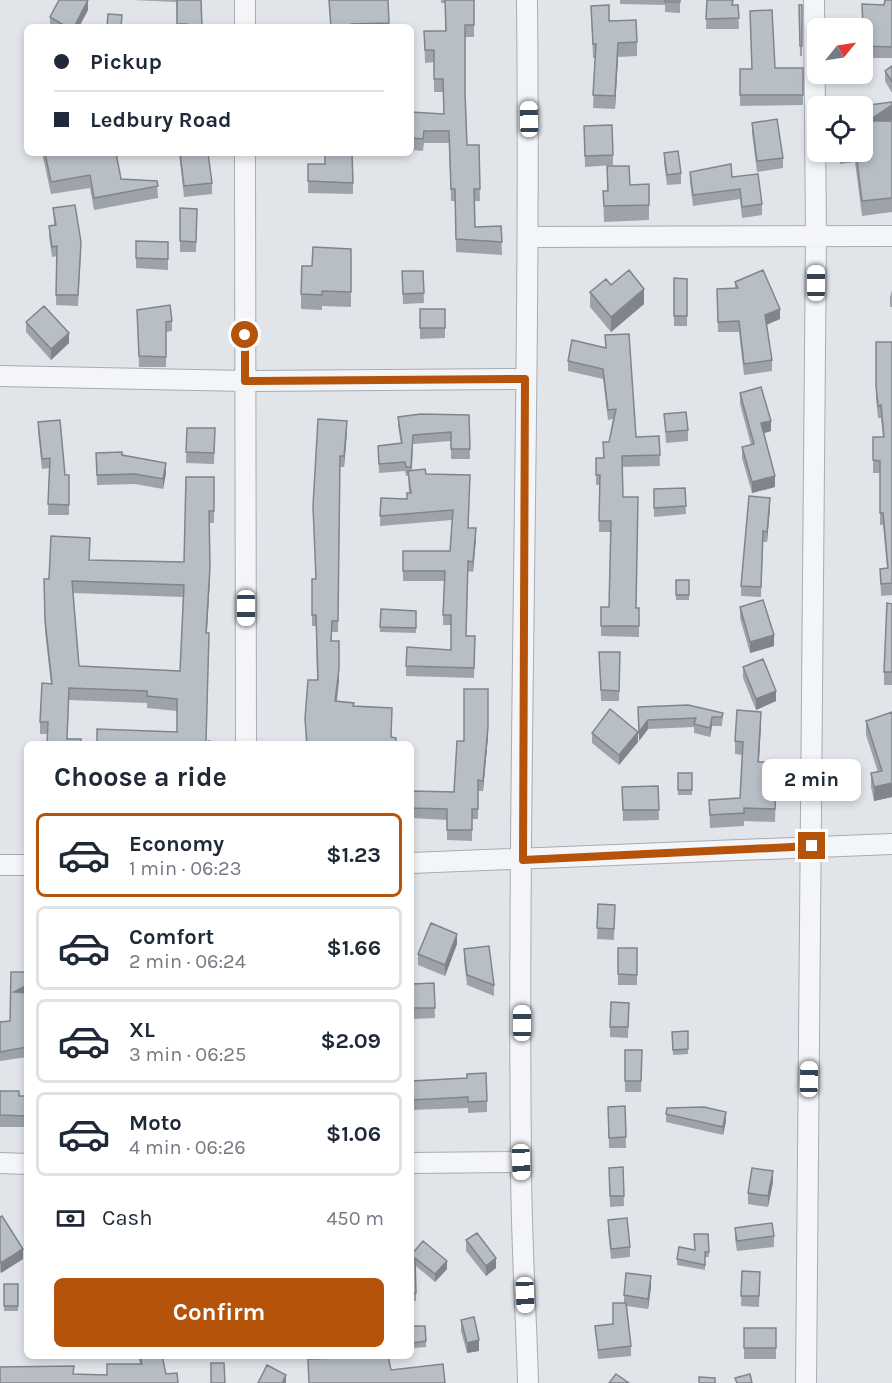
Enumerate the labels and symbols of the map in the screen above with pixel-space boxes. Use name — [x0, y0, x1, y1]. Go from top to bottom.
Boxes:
north arrow — [807, 18, 873, 84]
car — [520, 101, 538, 137]
car — [807, 265, 825, 301]
route start — [231, 321, 258, 348]
car — [237, 590, 255, 626]
callout: 2 min — [762, 759, 862, 801]
route end — [798, 832, 825, 859]
car — [513, 1005, 531, 1041]
car — [800, 1061, 818, 1097]
car — [511, 1144, 531, 1180]
car — [515, 1277, 535, 1313]

